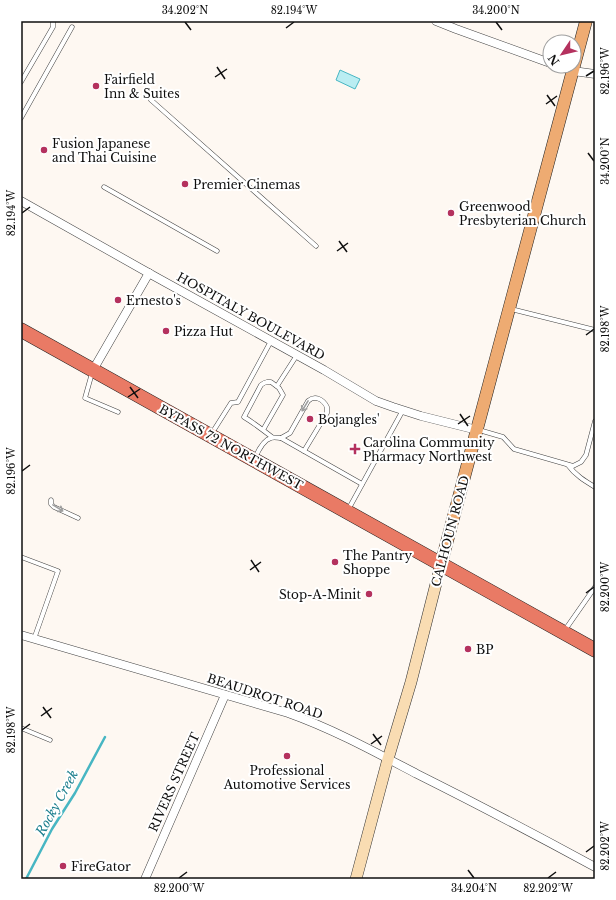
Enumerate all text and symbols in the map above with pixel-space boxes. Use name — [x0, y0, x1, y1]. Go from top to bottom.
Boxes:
text: 34.202°N — [162, 4, 208, 17]
text: 82.194°W — [271, 4, 318, 17]
text: 34.200°N — [472, 4, 520, 17]
north arrow — [542, 34, 582, 74]
text: 82.196°W — [599, 47, 612, 95]
text: N — [545, 51, 563, 68]
place label: Fairfield Inn & Suites — [104, 72, 180, 101]
marker: Fairfield Inn & Suites — [91, 81, 101, 91]
place label: Fusion Japanese and Thai Cuisine — [52, 136, 157, 165]
text: 34.200°N — [599, 137, 612, 185]
marker: Fusion Japanese and Thai Cuisine — [39, 145, 49, 155]
place label: Premier Cinemas — [193, 177, 300, 192]
marker: Premier Cinemas — [180, 179, 190, 189]
text: 82.194°W — [5, 189, 18, 236]
place label: Greenwood Presbyterian Church — [459, 199, 586, 228]
marker: Greenwood Presbyterian Church — [446, 208, 456, 218]
street label: HOSPITALY BOULEVARD — [174, 269, 328, 363]
place label: Ernesto's — [126, 293, 181, 308]
marker: Ernesto's — [113, 295, 123, 305]
text: 82.198°W — [599, 305, 612, 353]
place label: Pizza Hut — [174, 324, 234, 339]
marker: Pizza Hut — [161, 326, 171, 336]
one-way arrow — [300, 400, 308, 412]
street label: BYPASS 72 NORTHWEST — [156, 401, 306, 493]
place label: Bojangles' — [318, 412, 380, 427]
marker: Bojangles' — [305, 414, 315, 424]
place label: Carolina Community Pharmacy Northwest — [363, 435, 495, 464]
marker: Carolina Community Pharmacy Northwest — [350, 444, 360, 454]
text: 82.196°W — [5, 447, 18, 495]
street label: CALHOUN ROAD — [428, 474, 472, 588]
one-way arrow — [52, 504, 63, 512]
place label: The Pantry Shoppe — [343, 548, 412, 577]
marker: The Pantry Shoppe — [330, 557, 340, 567]
text: 82.200°W — [599, 561, 612, 612]
place label: Stop-A-Minit — [279, 587, 361, 602]
marker: Stop-A-Minit — [364, 589, 374, 599]
place label: BP — [476, 642, 493, 657]
marker: BP — [463, 644, 473, 654]
street label: BEAUDROT ROAD — [205, 670, 325, 722]
text: 82.198°W — [5, 706, 18, 754]
street label: RIVERS STREET — [145, 730, 203, 834]
marker: Professional Automotive Services — [282, 751, 292, 761]
place label: Professional Automotive Services — [223, 763, 350, 792]
water label: Rocky Creek — [31, 767, 82, 840]
text: 82.202°W — [599, 821, 612, 871]
place label: FireGator — [71, 859, 131, 874]
marker: FireGator — [58, 861, 68, 871]
text: 82.200°W — [154, 882, 205, 895]
text: 34.204°N — [451, 882, 497, 895]
text: 82.202°W — [523, 882, 573, 895]

